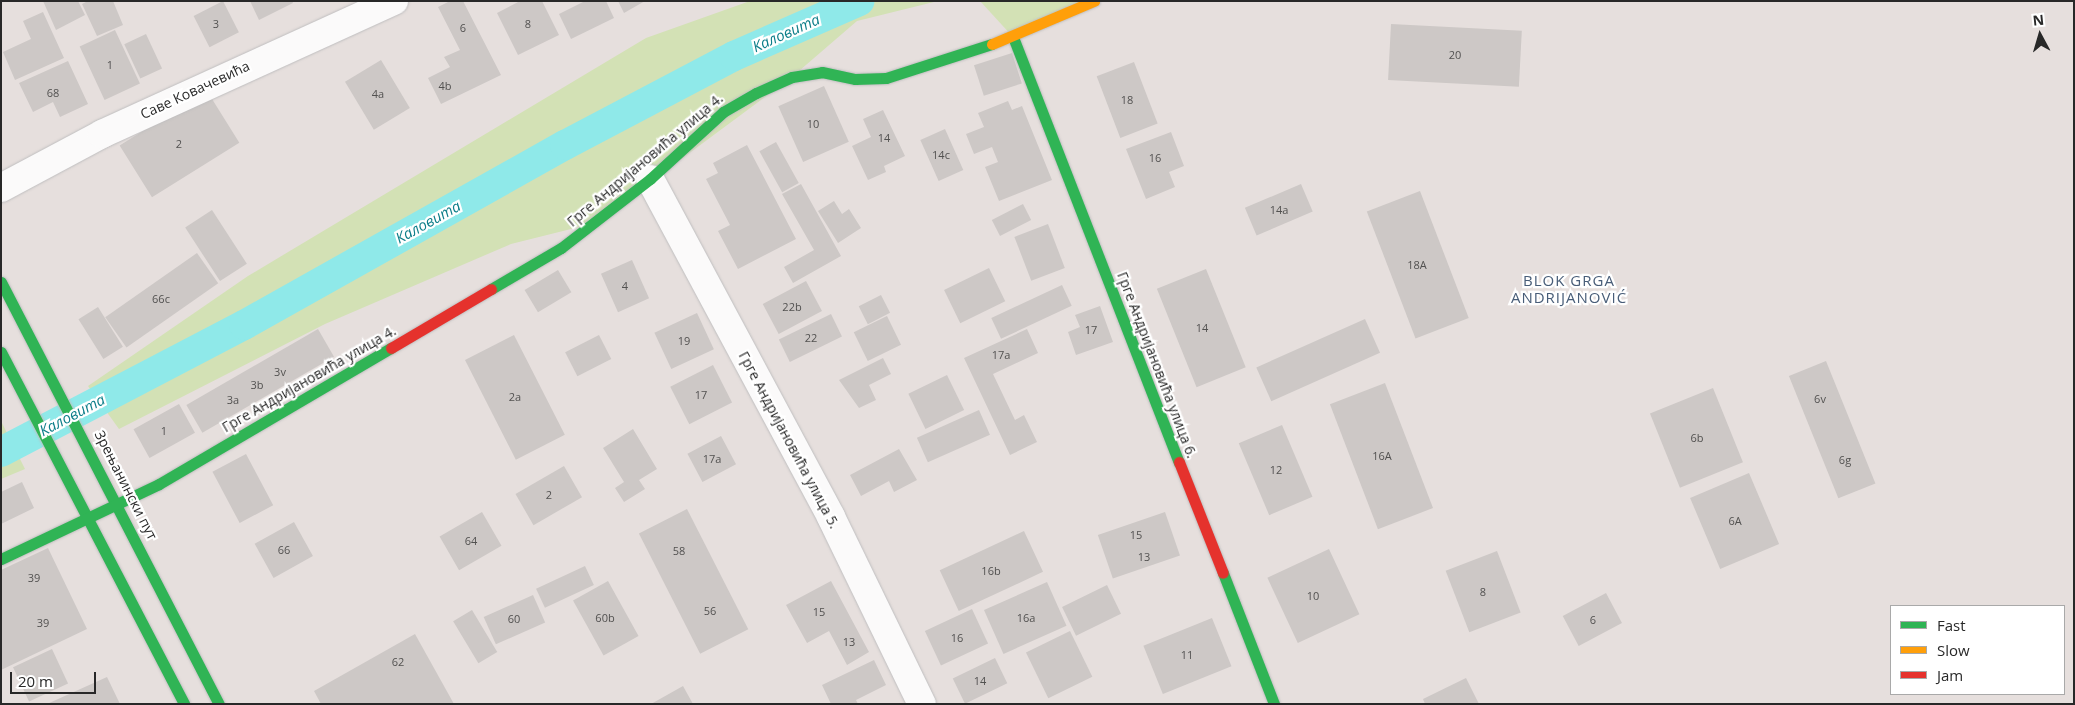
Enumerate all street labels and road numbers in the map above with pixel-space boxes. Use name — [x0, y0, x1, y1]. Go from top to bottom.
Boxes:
street label: Саве Ковачевића — [138, 57, 252, 123]
street label: Грге Андријановића улица 4. — [564, 90, 726, 230]
street label: Грге Андријановића улица 6. — [1114, 270, 1200, 460]
street label: Грге Андријановића улица 4. — [219, 322, 399, 436]
street label: Грге Андријановића улица 5. — [735, 349, 843, 531]
street label: Зрењанински пут — [91, 428, 161, 542]

